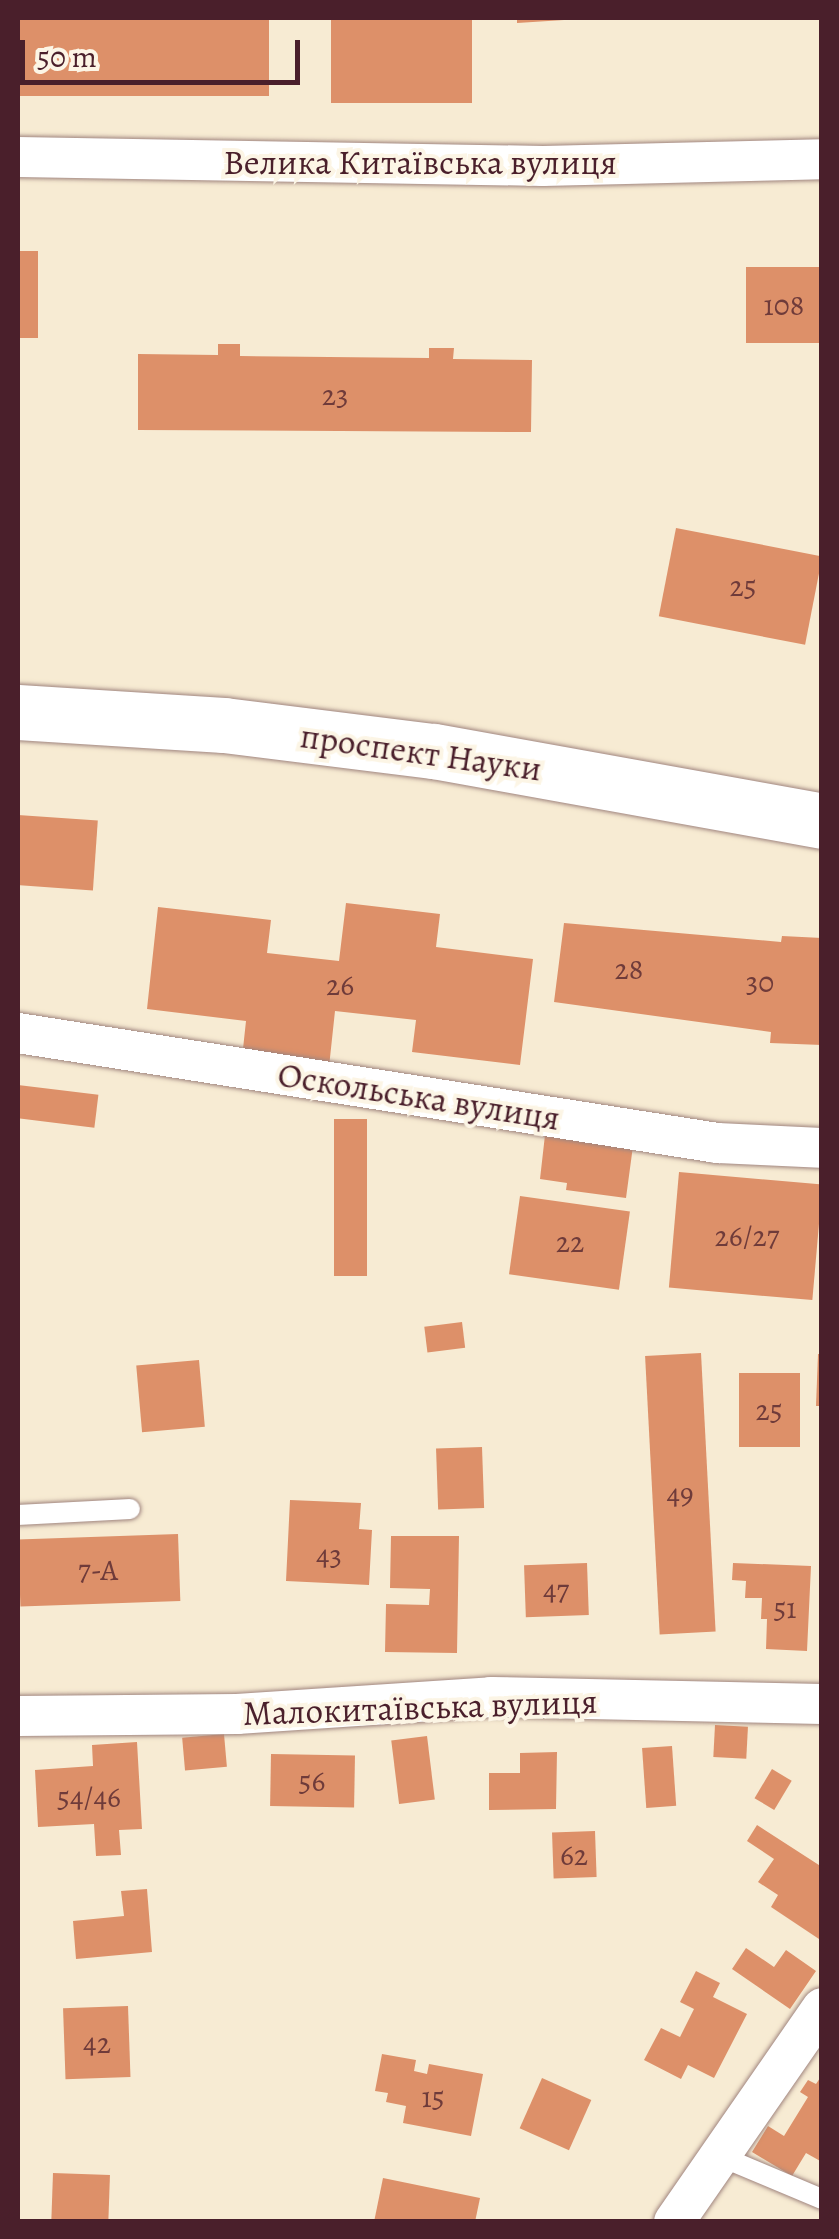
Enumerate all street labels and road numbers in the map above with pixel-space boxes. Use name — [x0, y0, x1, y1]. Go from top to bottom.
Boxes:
street label: Велика Китаївська вулиця — [223, 141, 617, 183]
street label: проспект Науки — [298, 714, 544, 790]
street label: Оскольська вулиця — [275, 1053, 563, 1139]
street label: Малокитаївська вулиця — [242, 1680, 598, 1734]

